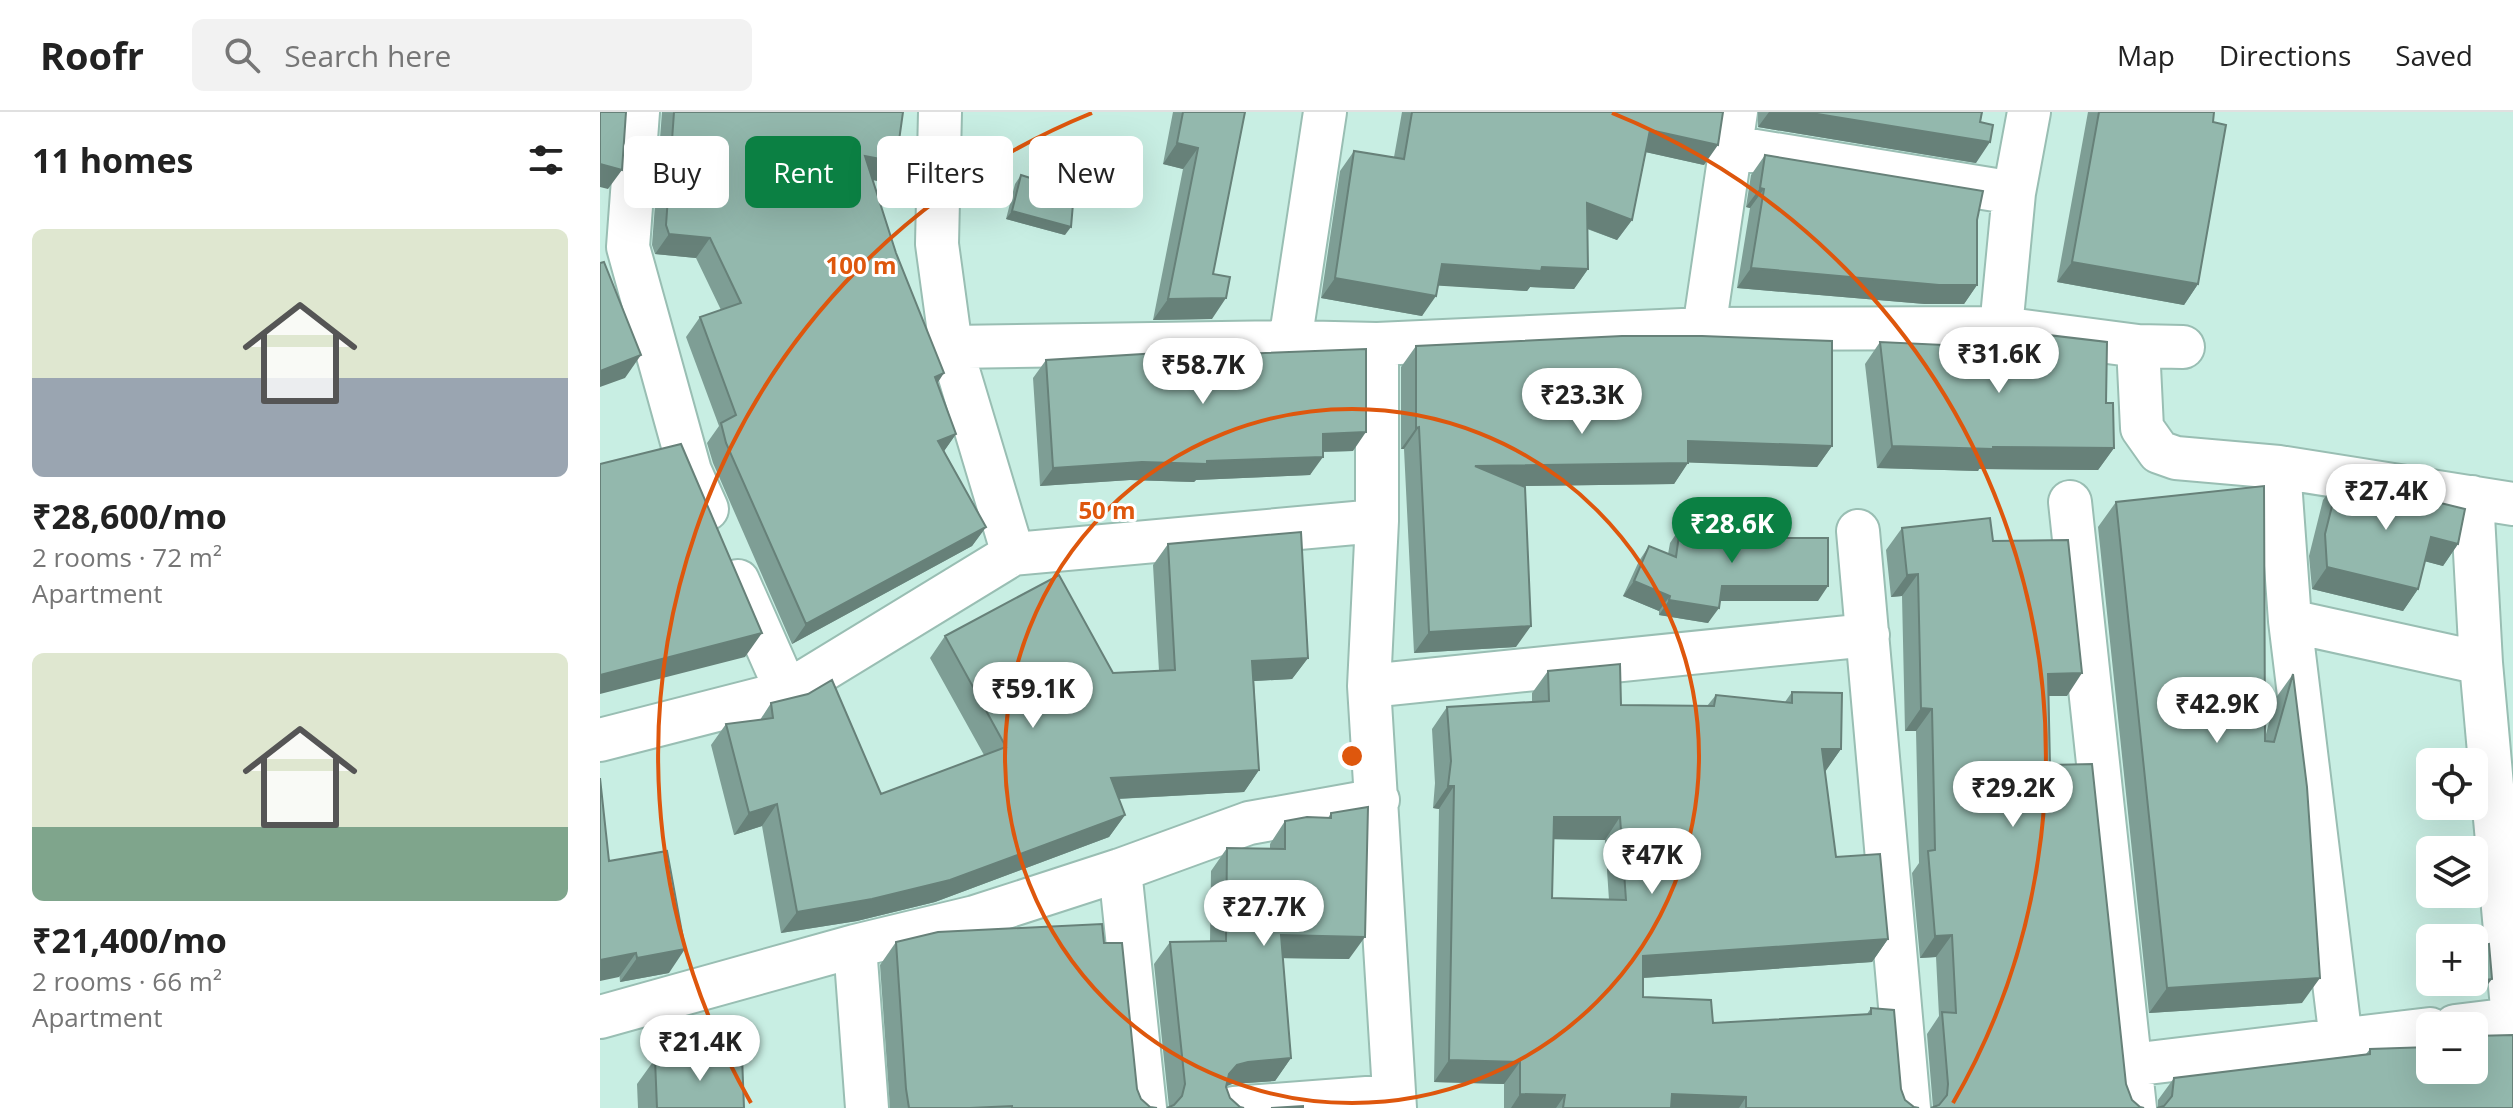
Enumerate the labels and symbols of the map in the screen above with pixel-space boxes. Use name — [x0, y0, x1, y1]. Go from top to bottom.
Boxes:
text: 100 m — [826, 248, 896, 281]
pin: ₹31.6K — [1934, 327, 2064, 395]
pin: ₹58.7K — [1138, 338, 1268, 406]
pin: ₹23.3K — [1517, 368, 1647, 436]
pin: ₹27.4K — [2321, 464, 2451, 532]
text: 50 m — [1078, 493, 1136, 526]
pin: ₹28.6K — [1667, 497, 1797, 565]
pin: ₹59.1K — [968, 662, 1098, 730]
pin: ₹42.9K — [2152, 677, 2282, 745]
centre of rings — [1338, 742, 1366, 770]
pin: ₹29.2K — [1948, 761, 2078, 829]
pin: ₹47K — [1605, 828, 1699, 896]
pin: ₹27.7K — [1199, 880, 1329, 948]
pin: ₹21.4K — [635, 1015, 765, 1083]

